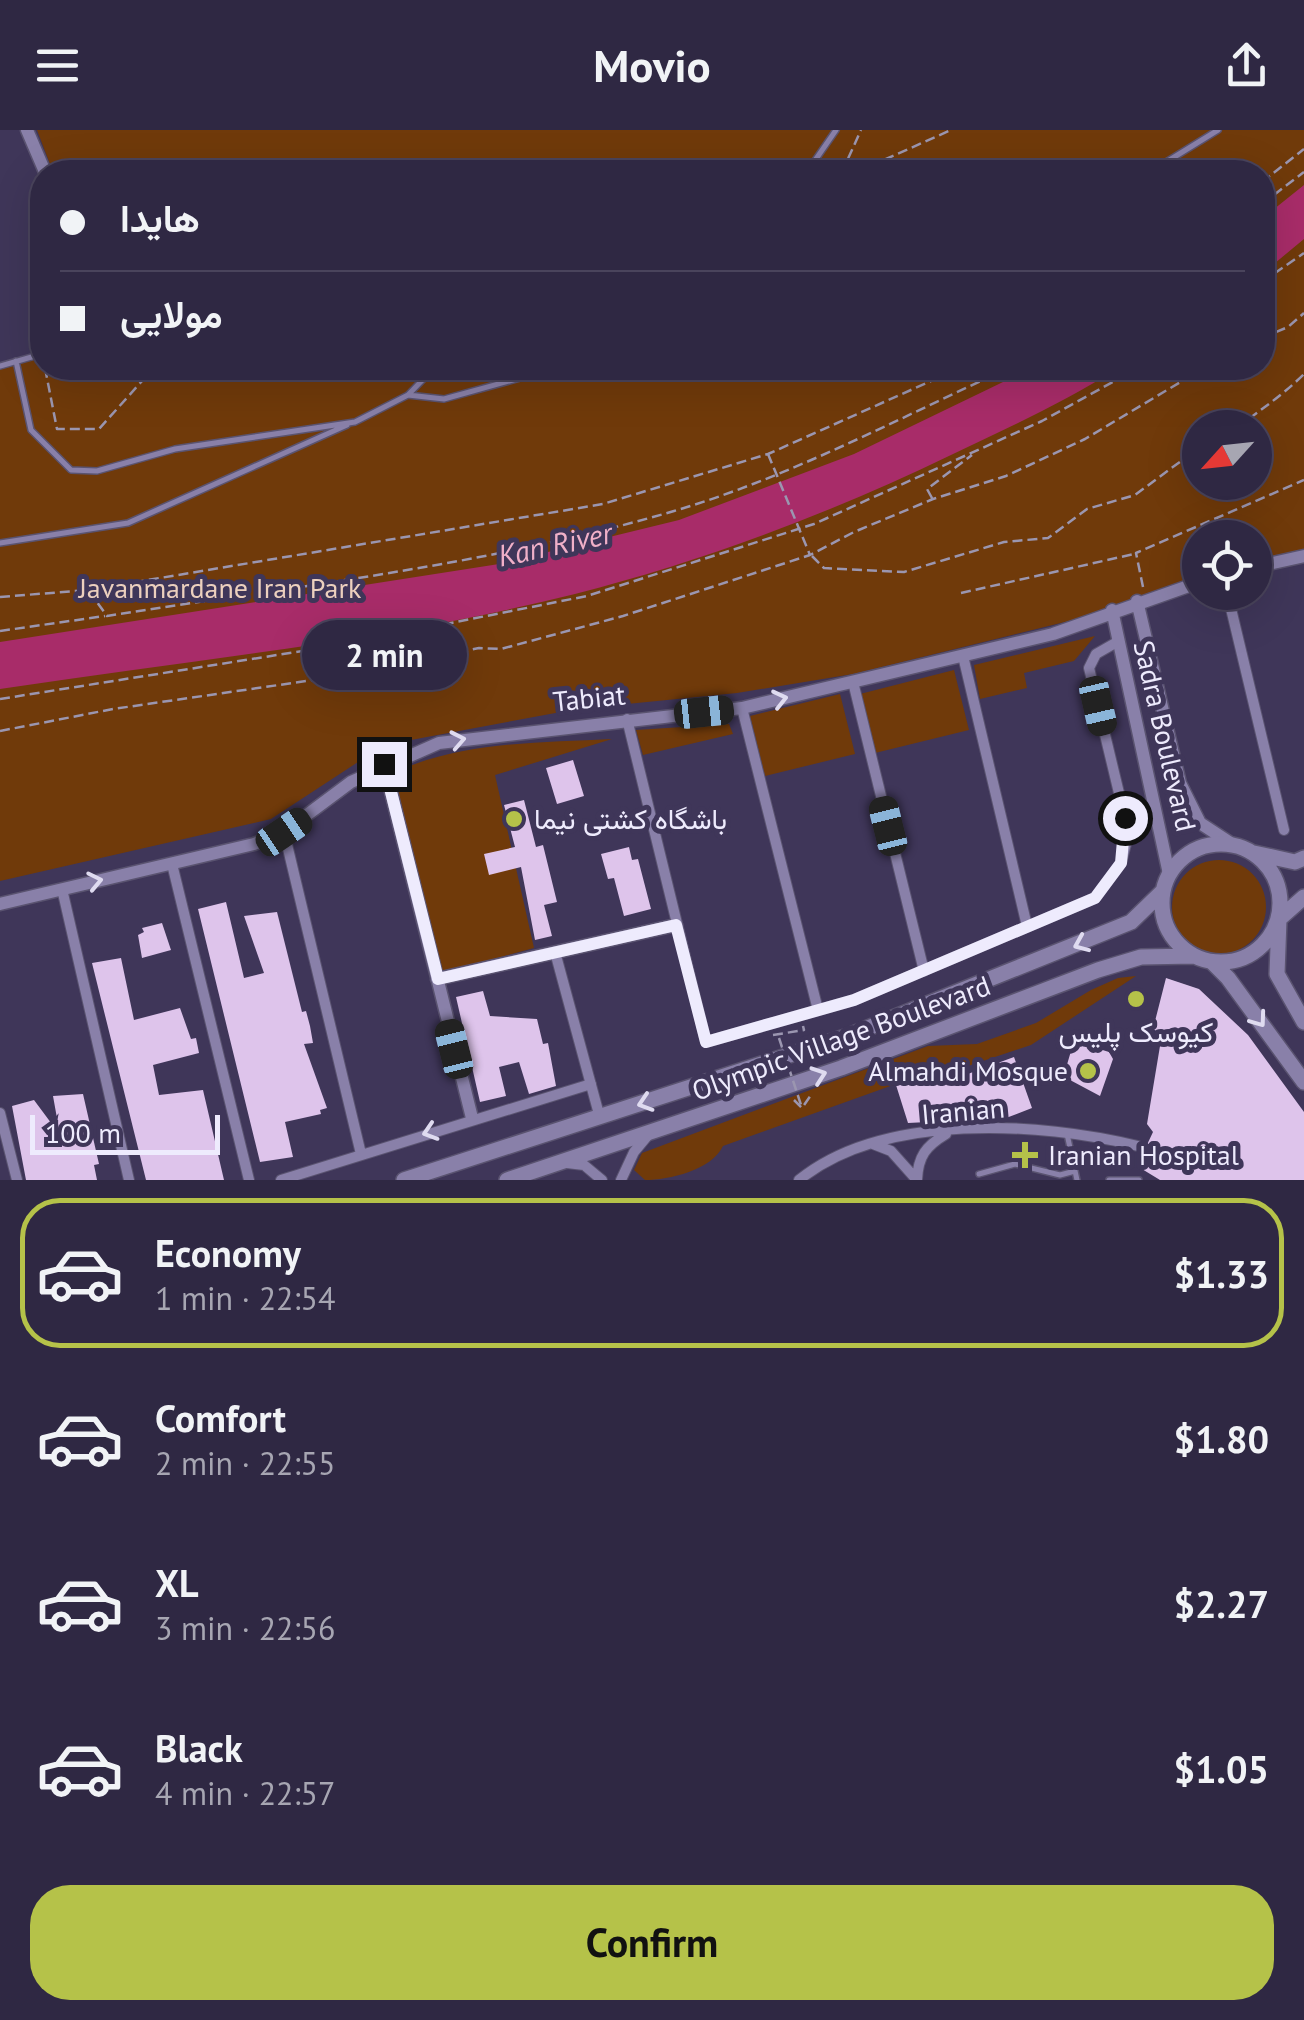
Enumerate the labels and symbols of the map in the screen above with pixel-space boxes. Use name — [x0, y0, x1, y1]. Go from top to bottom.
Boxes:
north arrow — [1182, 410, 1272, 500]
water label: Kan River — [494, 512, 617, 575]
park label: Javanmardane Iran Park — [78, 569, 362, 606]
callout: 2 min — [302, 619, 466, 689]
street label: Sadra Boulevard — [1126, 637, 1205, 835]
car — [1077, 673, 1119, 739]
street label: Tabiat — [551, 675, 627, 720]
one-way arrow — [771, 690, 788, 711]
car — [673, 694, 735, 730]
one-way arrow — [449, 730, 466, 751]
route end — [362, 742, 407, 787]
car — [866, 793, 910, 859]
route start — [1103, 796, 1148, 841]
place label: باشگاه کشتی نیما — [534, 800, 727, 837]
car — [251, 803, 317, 861]
marker: باشگاه کشتی نیما — [503, 808, 525, 830]
one-way arrow — [86, 872, 103, 893]
one-way arrow — [1073, 932, 1091, 952]
street label: Olympic Village Boulevard — [687, 966, 995, 1109]
marker: کیوسک پلیس — [1125, 988, 1147, 1010]
one-way arrow — [1247, 1009, 1266, 1028]
place label: کیوسک پلیس — [1059, 1013, 1213, 1051]
car — [432, 1016, 476, 1082]
place label: Almahdi Mosque — [868, 1052, 1068, 1089]
marker: Almahdi Mosque — [1077, 1060, 1099, 1082]
one-way arrow — [810, 1066, 827, 1087]
street label: Iranian — [920, 1088, 1006, 1133]
one-way arrow — [637, 1091, 654, 1112]
scale bar — [30, 1110, 220, 1154]
one-way arrow — [422, 1120, 439, 1140]
place label: Iranian Hospital — [1048, 1136, 1239, 1173]
marker: Iranian Hospital — [1012, 1142, 1038, 1168]

